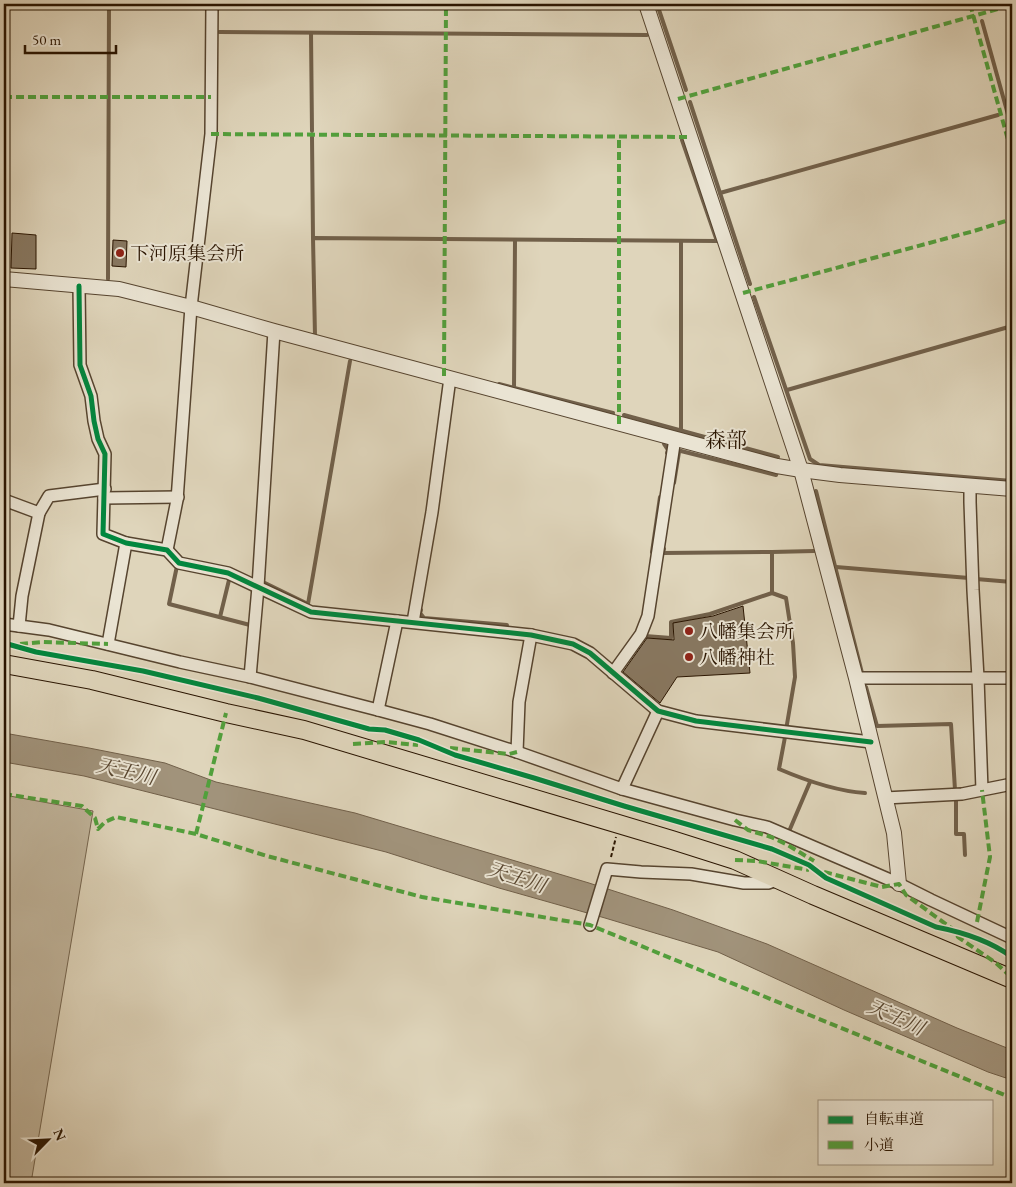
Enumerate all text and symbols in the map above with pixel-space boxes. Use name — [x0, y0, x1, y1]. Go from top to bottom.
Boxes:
scale bar — [25, 22, 116, 54]
text: 50 m — [32, 30, 61, 49]
place label: 下河原集会所 — [130, 241, 244, 266]
marker: 下河原集会所 — [114, 247, 126, 259]
district label: 森部 — [705, 426, 747, 453]
place label: 八幡集会所 — [699, 619, 794, 644]
marker: 八幡集会所 — [683, 625, 695, 637]
place label: 八幡神社 — [699, 645, 775, 670]
marker: 八幡神社 — [683, 651, 695, 663]
water label: 天王川 — [94, 752, 160, 791]
water label: 天王川 — [484, 855, 551, 899]
water label: 天王川 — [863, 993, 931, 1042]
legend — [818, 1100, 994, 1164]
text: 自転車道 — [864, 1109, 924, 1128]
north arrow — [22, 1114, 72, 1164]
text: N — [49, 1126, 71, 1144]
text: 小道 — [864, 1135, 894, 1154]

